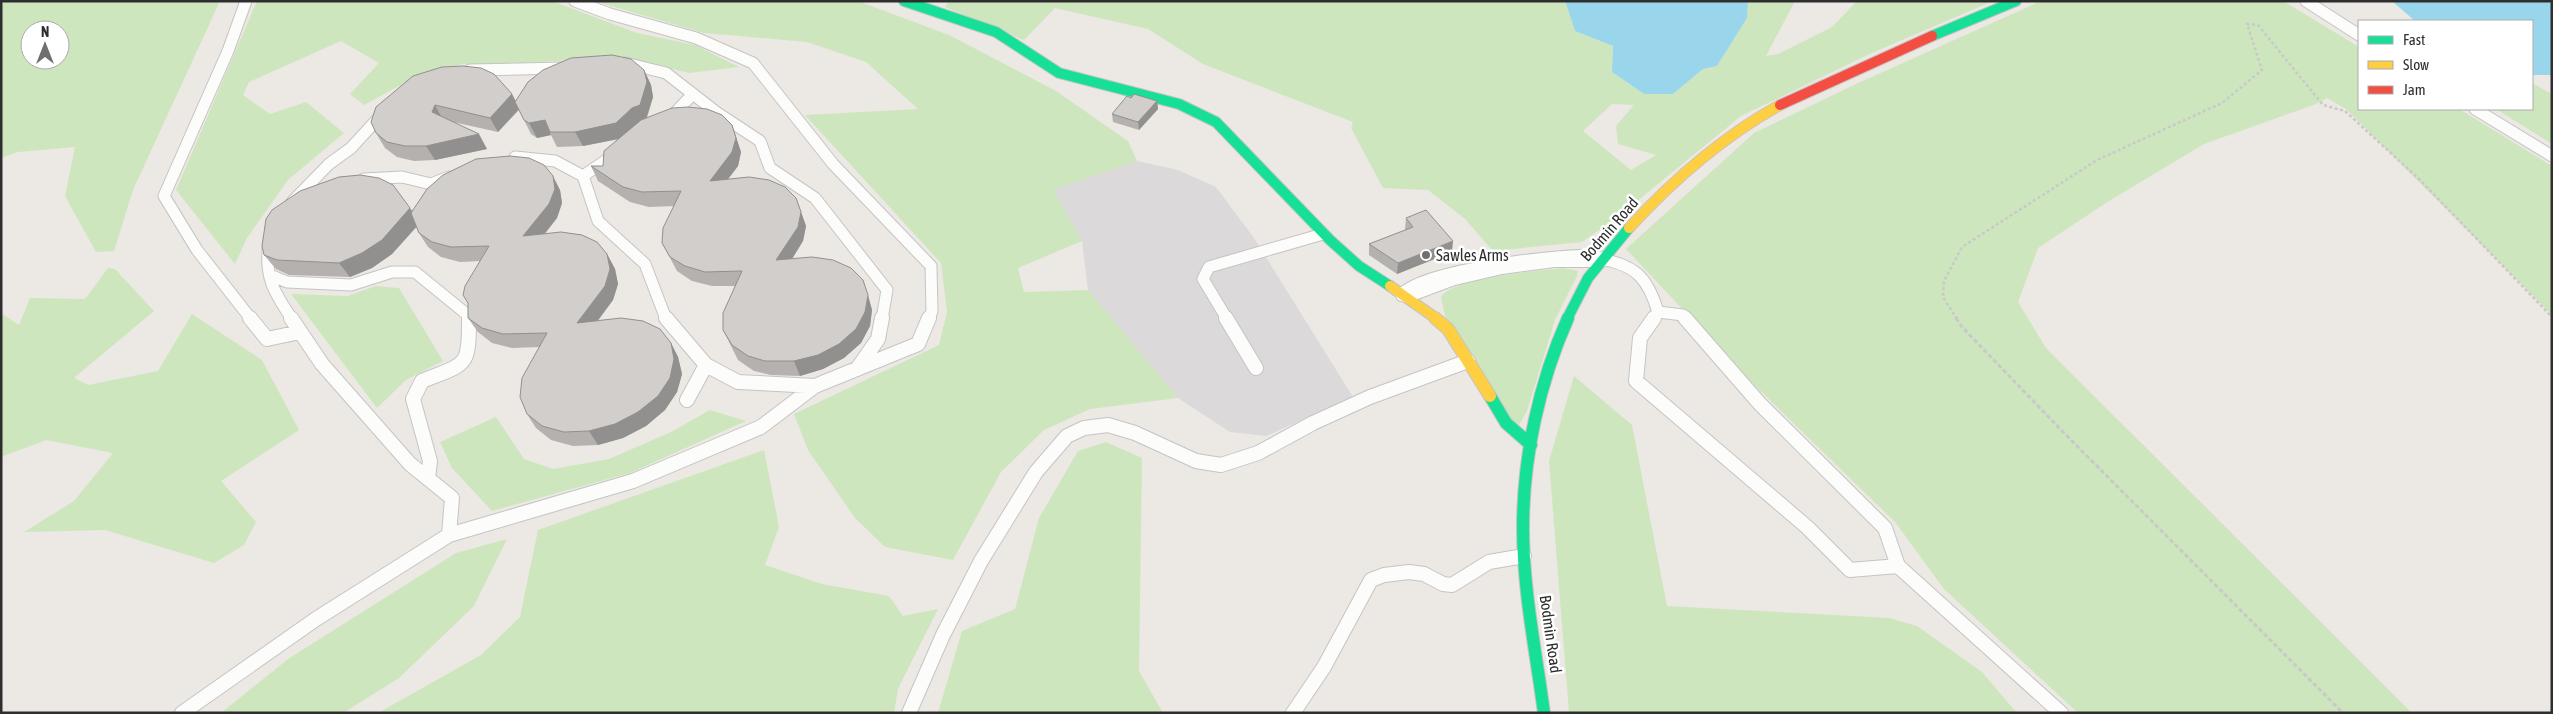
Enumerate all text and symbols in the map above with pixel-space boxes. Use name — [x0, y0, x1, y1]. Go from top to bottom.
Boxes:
north arrow — [20, 20, 70, 70]
legend — [2358, 20, 2533, 110]
text: N — [41, 24, 49, 40]
text: Fast — [2403, 31, 2425, 48]
text: Slow — [2403, 56, 2429, 73]
text: Jam — [2403, 81, 2426, 98]
street label: Bodmin Road — [1576, 194, 1642, 264]
place label: Sawles Arms — [1436, 246, 1509, 264]
marker: Sawles Arms — [1420, 249, 1432, 261]
street label: Bodmin Road — [1537, 594, 1565, 674]

